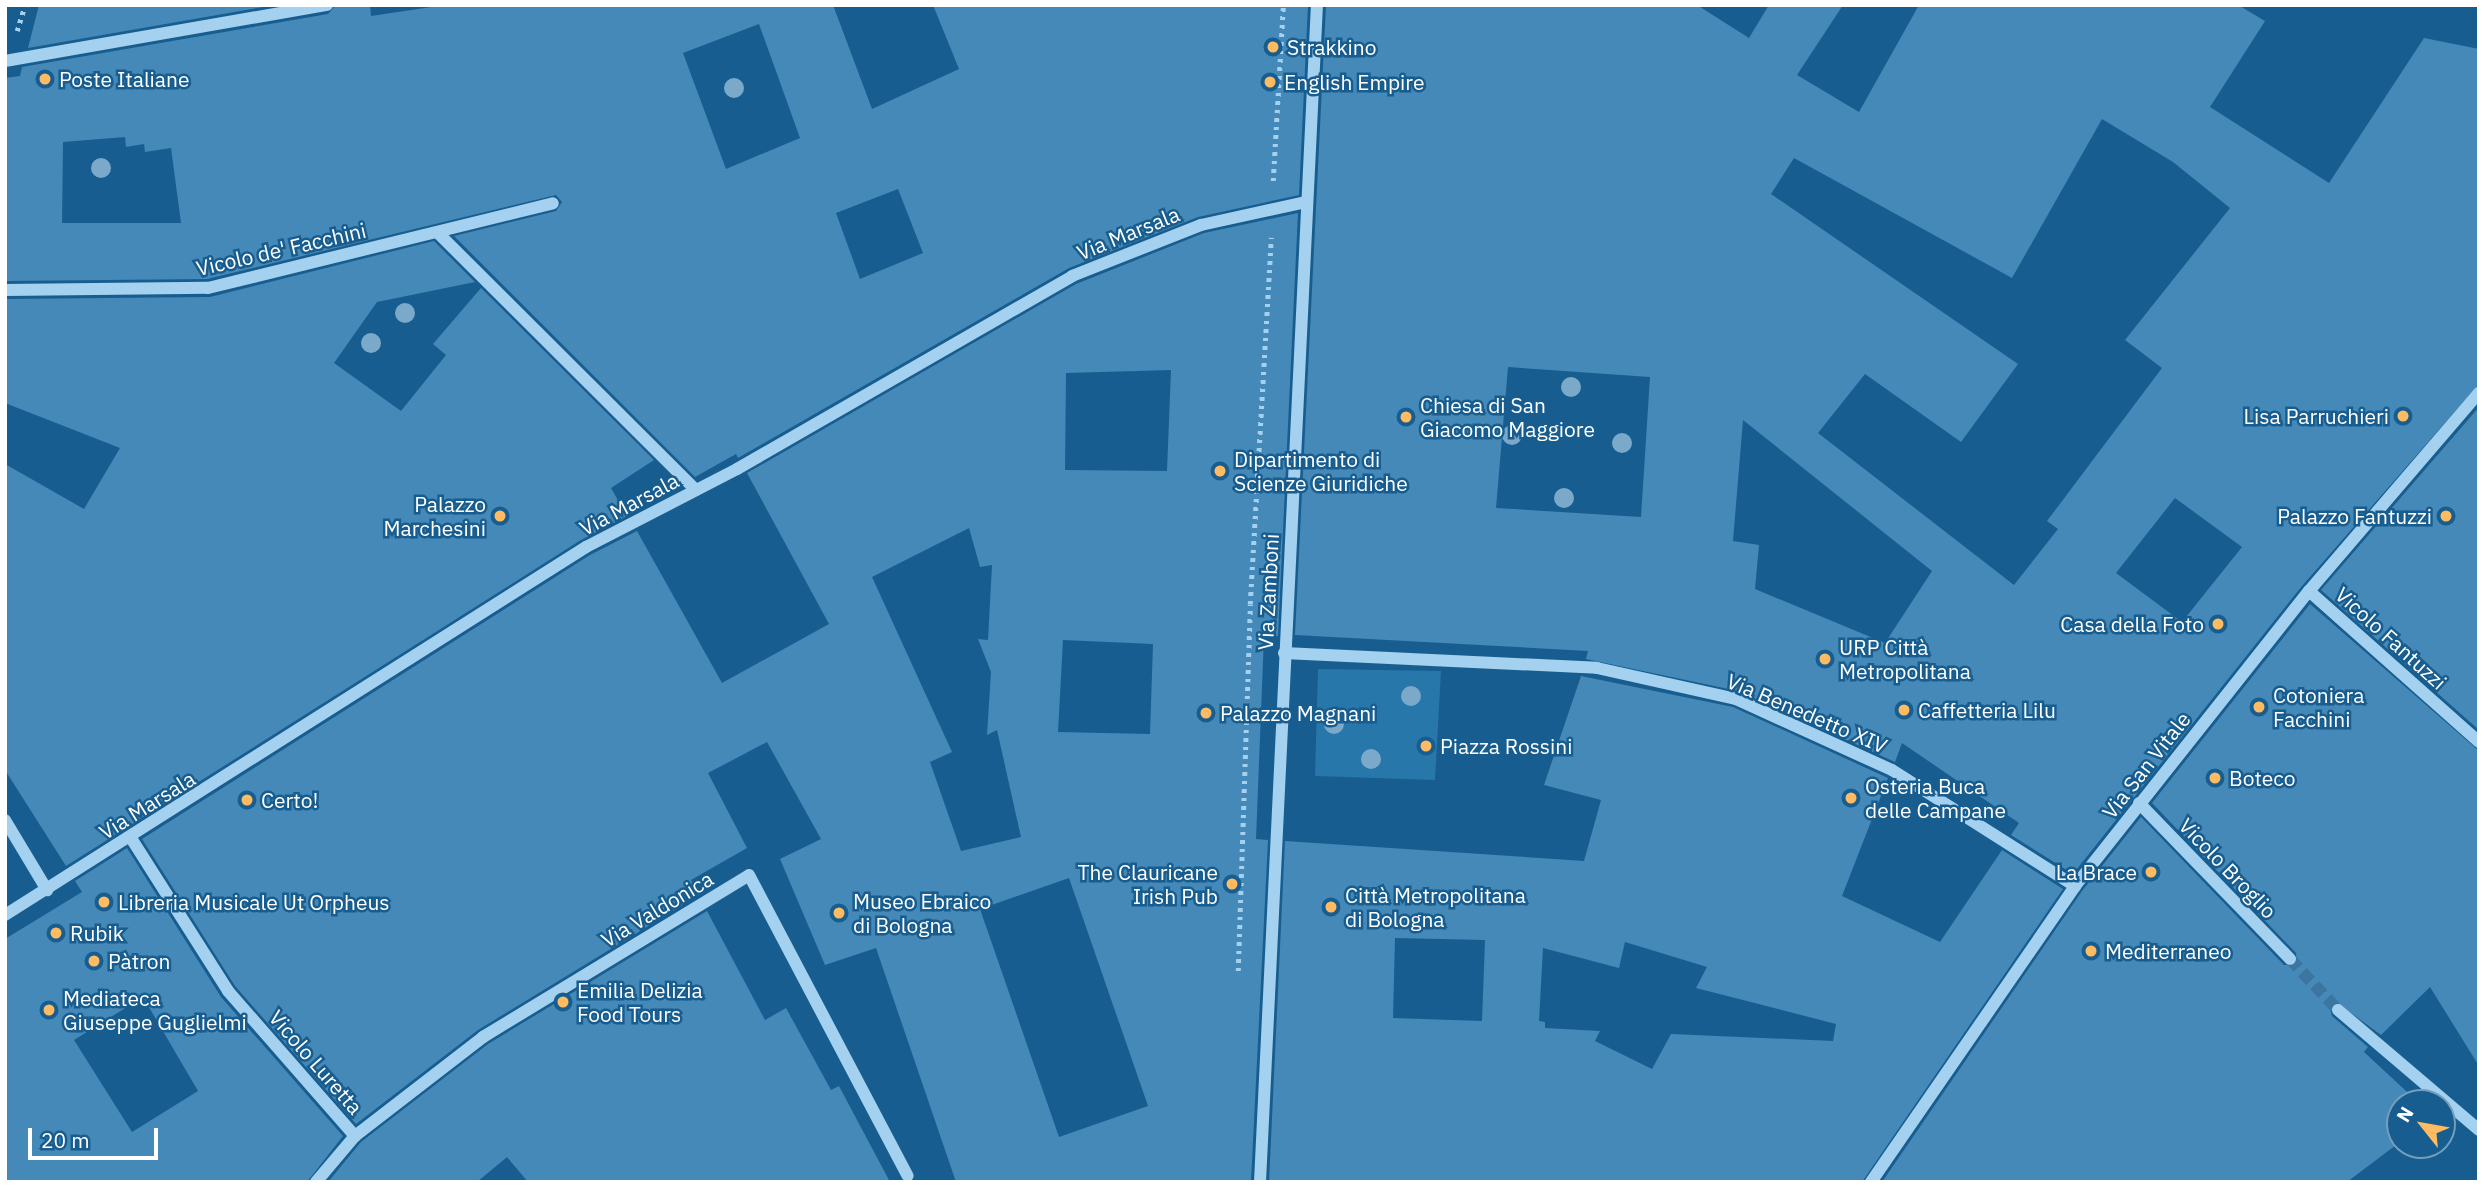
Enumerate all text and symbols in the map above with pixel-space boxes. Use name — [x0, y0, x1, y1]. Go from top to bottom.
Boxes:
place label: Strakkino — [1287, 34, 1376, 60]
marker: Strakkino — [1265, 39, 1281, 55]
place label: Poste Italiane — [59, 66, 190, 92]
place label: English Empire — [1284, 69, 1424, 95]
marker: Poste Italiane — [37, 71, 53, 87]
marker: English Empire — [1262, 74, 1278, 90]
street label: Via Marsala — [1073, 201, 1183, 265]
street label: Vicolo de' Facchini — [194, 217, 368, 281]
place label: Chiesa di San Giacomo Maggiore — [1420, 392, 1595, 442]
place label: Lisa Parruchieri — [2244, 403, 2389, 429]
marker: Lisa Parruchieri — [2395, 408, 2411, 424]
marker: Chiesa di San Giacomo Maggiore — [1398, 409, 1414, 425]
place label: Dipartimento di Scienze Giuridiche — [1234, 446, 1408, 496]
marker: Dipartimento di Scienze Giuridiche — [1212, 463, 1228, 479]
street label: Via Marsala — [575, 467, 683, 541]
place label: Palazzo Marchesini — [383, 491, 486, 541]
place label: Palazzo Fantuzzi — [2277, 503, 2432, 529]
marker: Palazzo Marchesini — [492, 508, 508, 524]
marker: Palazzo Fantuzzi — [2438, 508, 2454, 524]
street label: Via Zamboni — [1252, 533, 1284, 651]
street label: Vicolo Fantuzzi — [2330, 582, 2452, 694]
place label: Casa della Foto — [2060, 611, 2204, 637]
marker: Casa della Foto — [2210, 616, 2226, 632]
place label: URP Città Metropolitana — [1839, 634, 1971, 684]
marker: URP Città Metropolitana — [1817, 651, 1833, 667]
street label: Via Benedetto XIV — [1723, 668, 1891, 758]
place label: Cotoniera Facchini — [2273, 682, 2364, 732]
place label: Caffetteria Lilu — [1918, 697, 2056, 723]
marker: Cotoniera Facchini — [2251, 699, 2267, 715]
place label: Palazzo Magnani — [1220, 700, 1376, 726]
marker: Caffetteria Lilu — [1896, 702, 1912, 718]
marker: Palazzo Magnani — [1198, 705, 1214, 721]
street label: Via San Vitale — [2097, 707, 2195, 823]
place label: Piazza Rossini — [1440, 733, 1572, 759]
marker: Piazza Rossini — [1418, 738, 1434, 754]
place label: Boteco — [2229, 765, 2295, 791]
street label: Via Marsala — [94, 766, 200, 844]
marker: Boteco — [2207, 770, 2223, 786]
place label: Osteria Buca delle Campane — [1865, 773, 2006, 823]
place label: Certo! — [261, 787, 318, 813]
marker: Osteria Buca delle Campane — [1843, 790, 1859, 806]
marker: Certo! — [239, 792, 255, 808]
street label: Vicolo Broglio — [2174, 813, 2282, 923]
place label: The Clauricane Irish Pub — [1077, 859, 1218, 909]
place label: La Brace — [2056, 859, 2137, 885]
marker: La Brace — [2143, 864, 2159, 880]
street label: Via Valdonica — [596, 866, 718, 952]
marker: The Clauricane Irish Pub — [1224, 876, 1240, 892]
place label: Città Metropolitana di Bologna — [1345, 882, 1526, 932]
place label: Museo Ebraico di Bologna — [853, 888, 991, 938]
place label: Libreria Musicale Ut Orpheus — [118, 889, 390, 915]
marker: Libreria Musicale Ut Orpheus — [96, 894, 112, 910]
marker: Città Metropolitana di Bologna — [1323, 899, 1339, 915]
marker: Museo Ebraico di Bologna — [831, 905, 847, 921]
place label: Rubik — [70, 920, 124, 946]
marker: Rubik — [48, 925, 64, 941]
place label: Mediterraneo — [2105, 938, 2232, 964]
marker: Mediterraneo — [2083, 943, 2099, 959]
place label: Pàtron — [108, 948, 170, 974]
marker: Pàtron — [86, 953, 102, 969]
place label: Emilia Delizia Food Tours — [577, 977, 703, 1027]
place label: Mediateca Giuseppe Guglielmi — [63, 985, 247, 1035]
marker: Emilia Delizia Food Tours — [555, 994, 571, 1010]
marker: Mediateca Giuseppe Guglielmi — [41, 1002, 57, 1018]
street label: Vicolo Luretta — [264, 1005, 368, 1119]
north arrow — [2386, 1089, 2456, 1159]
text: N — [2391, 1102, 2419, 1126]
scale bar — [32, 1114, 161, 1158]
text: 20 m — [41, 1126, 90, 1154]

